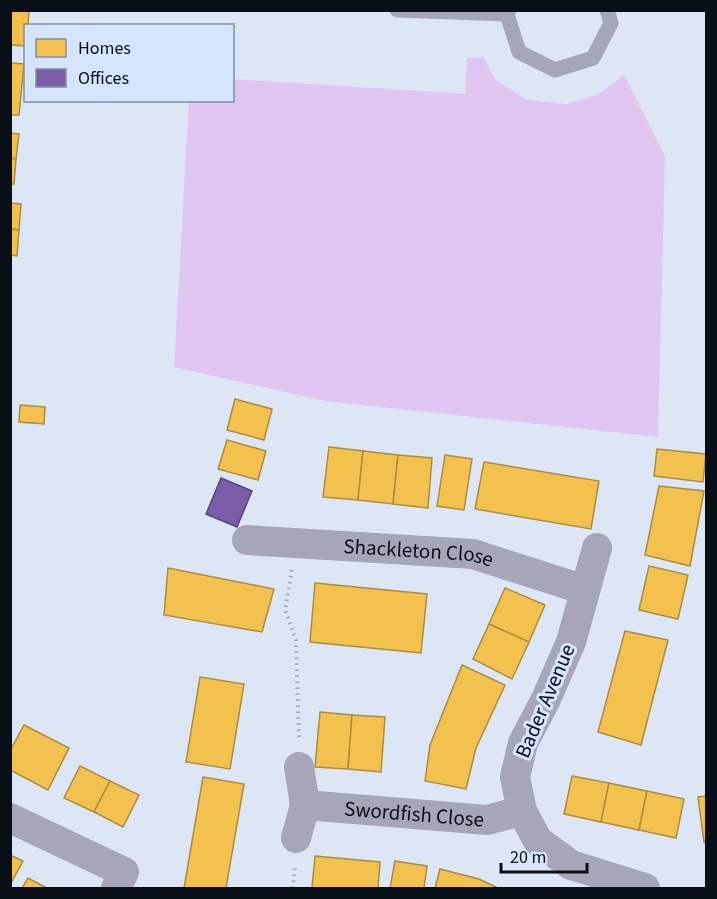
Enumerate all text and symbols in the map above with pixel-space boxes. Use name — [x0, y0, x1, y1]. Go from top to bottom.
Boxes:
legend — [24, 24, 234, 102]
text: Homes — [78, 36, 131, 61]
text: Offices — [78, 66, 129, 91]
street label: Shackleton Close — [343, 531, 497, 575]
street label: Bader Avenue — [508, 639, 582, 763]
street label: Swordfish Close — [343, 793, 485, 835]
scale bar — [501, 836, 586, 874]
text: 20 m — [510, 845, 546, 870]

